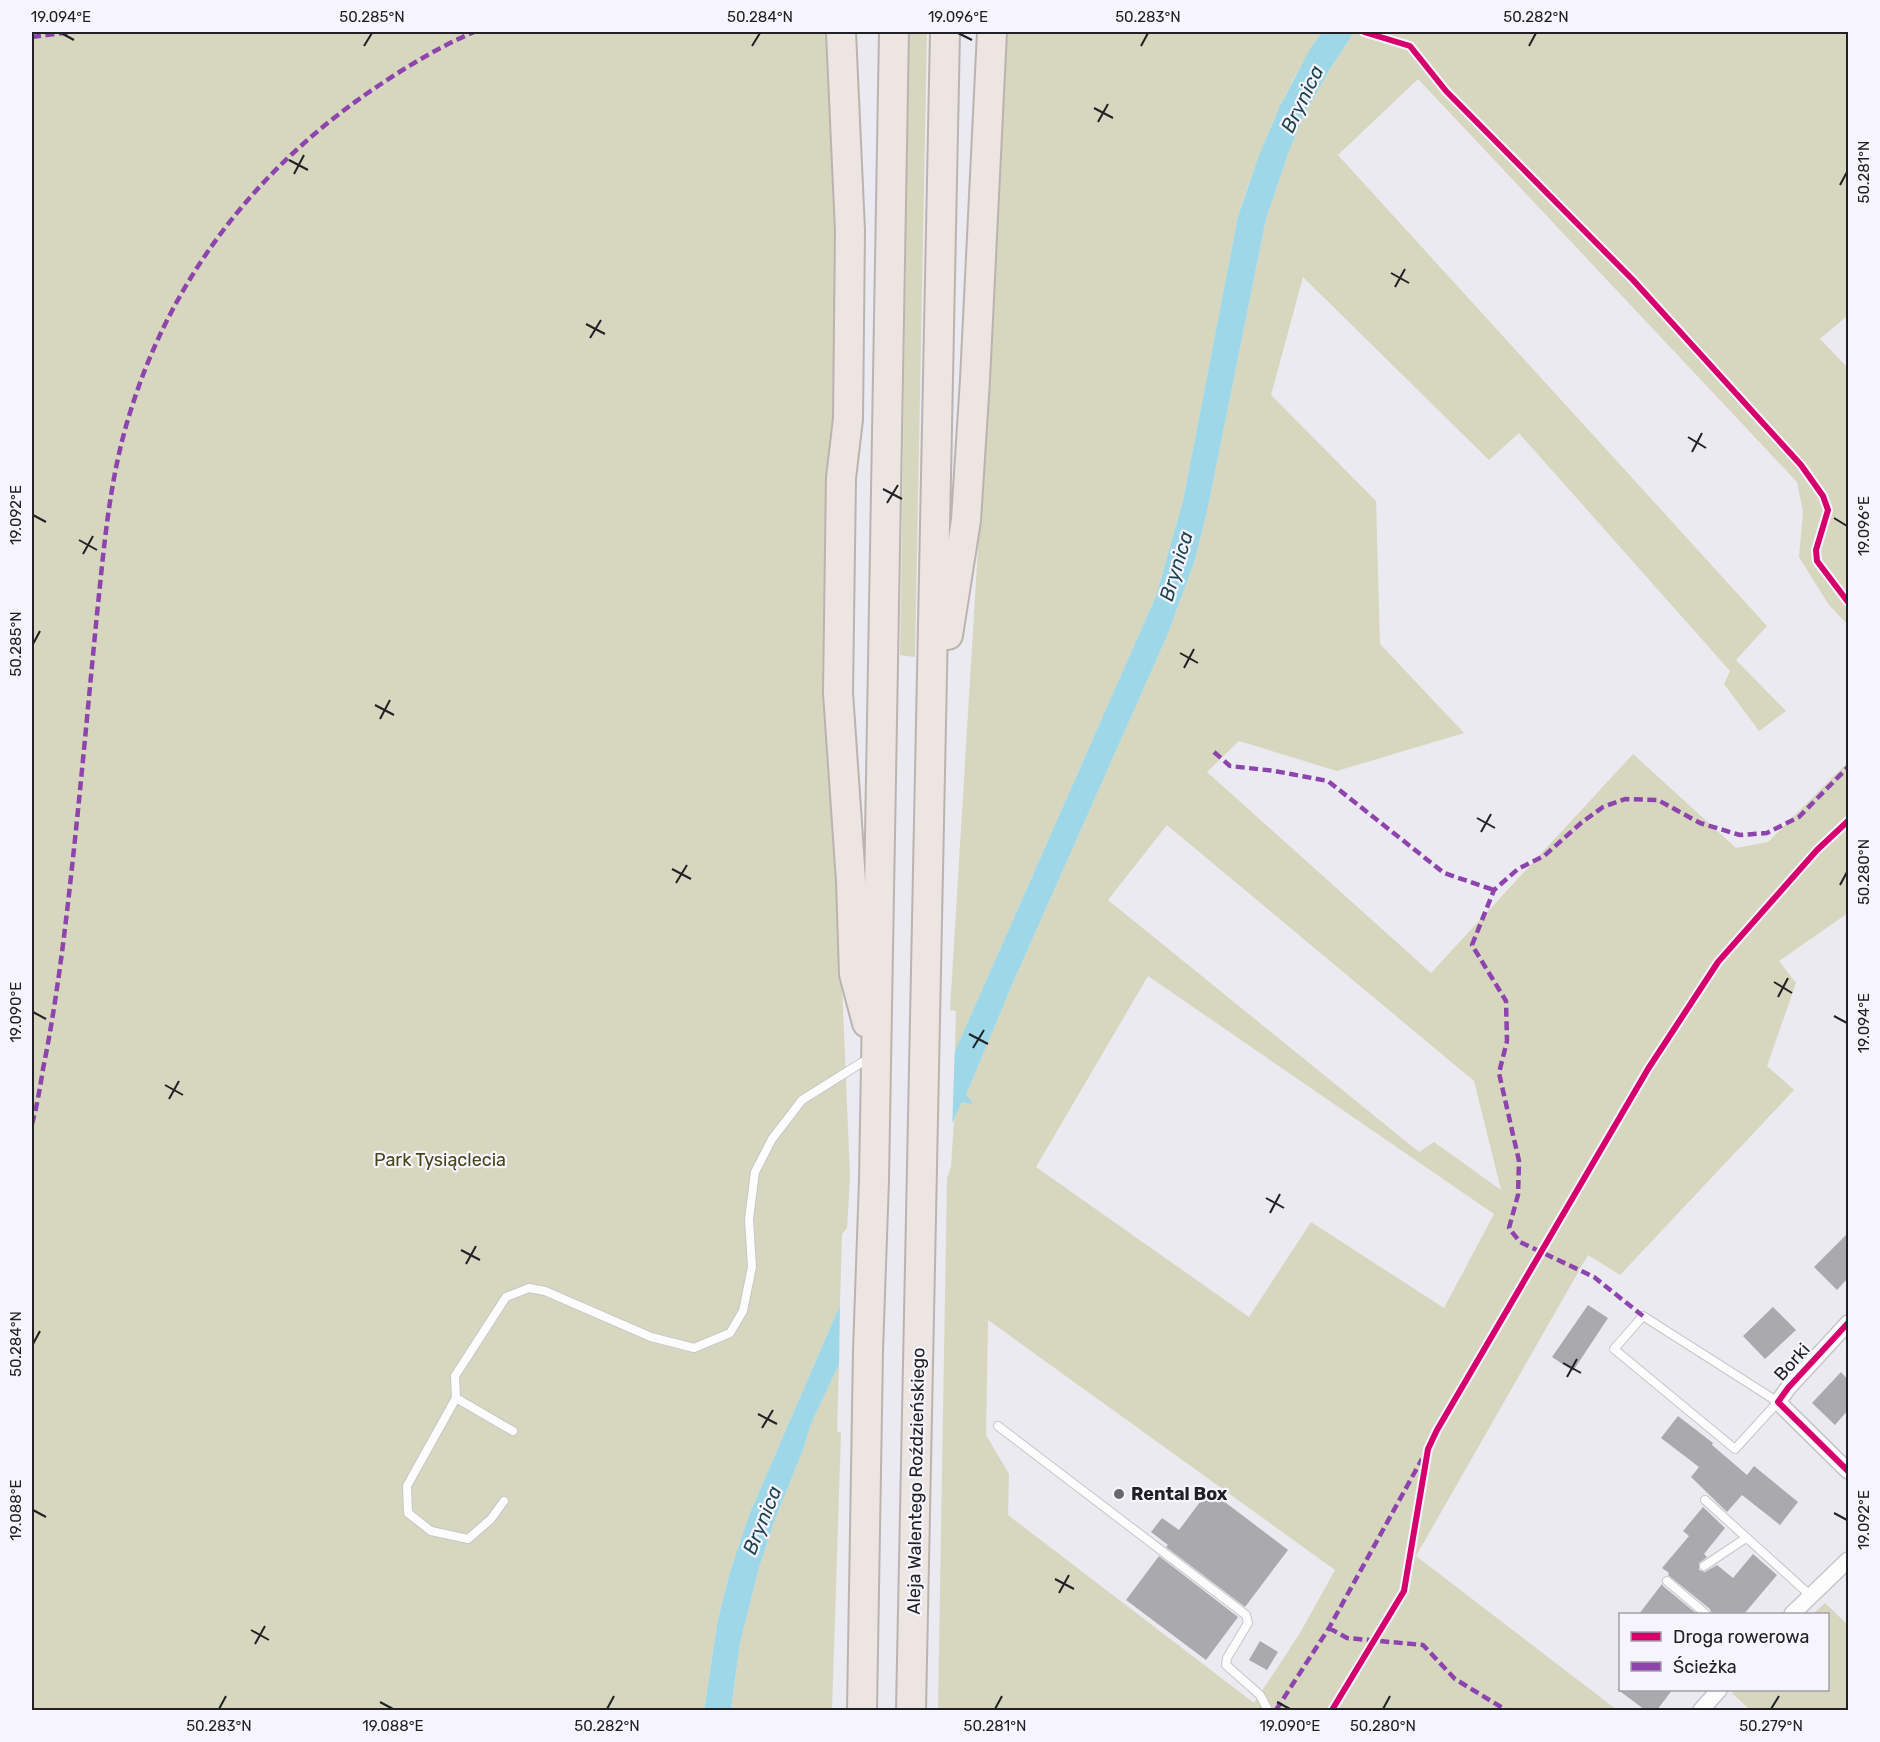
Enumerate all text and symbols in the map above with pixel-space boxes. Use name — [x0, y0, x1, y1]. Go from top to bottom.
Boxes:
text: 19.094°E — [31, 8, 91, 26]
text: 50.285°N — [339, 8, 405, 26]
text: 50.284°N — [727, 8, 793, 26]
text: 19.096°E — [928, 8, 988, 26]
text: 50.283°N — [1115, 8, 1181, 26]
text: 50.282°N — [1503, 8, 1569, 26]
water label: Brynica — [1275, 61, 1329, 137]
text: 50.281°N — [1855, 141, 1873, 204]
text: 19.092°E — [7, 485, 25, 545]
text: 19.096°E — [1855, 496, 1873, 556]
water label: Brynica — [1154, 528, 1198, 604]
text: 50.285°N — [7, 611, 25, 677]
text: 50.280°N — [1855, 839, 1873, 905]
text: 19.090°E — [7, 982, 25, 1042]
text: 19.094°E — [1855, 993, 1873, 1053]
park label: Park Tysiąclecia — [374, 1149, 506, 1171]
text: 50.284°N — [7, 1311, 25, 1377]
street label: Borki — [1769, 1339, 1815, 1385]
street label: Aleja Walentego Roździeńskiego — [903, 1347, 929, 1615]
text: 19.088°E — [7, 1479, 25, 1541]
water label: Brynica — [737, 1482, 787, 1558]
place label: Rental Box — [1131, 1483, 1228, 1505]
marker: Rental Box — [1112, 1487, 1126, 1501]
text: 19.092°E — [1855, 1490, 1873, 1550]
legend — [1619, 1613, 1829, 1691]
text: Droga rowerowa — [1673, 1626, 1809, 1648]
text: Ścieżka — [1673, 1656, 1737, 1678]
text: 50.283°N — [186, 1717, 252, 1735]
text: 19.088°E — [362, 1717, 424, 1735]
text: 50.282°N — [574, 1717, 640, 1735]
text: 50.281°N — [964, 1717, 1027, 1735]
text: 19.090°E — [1260, 1717, 1320, 1735]
text: 50.280°N — [1350, 1717, 1416, 1735]
text: 50.279°N — [1739, 1717, 1803, 1735]

